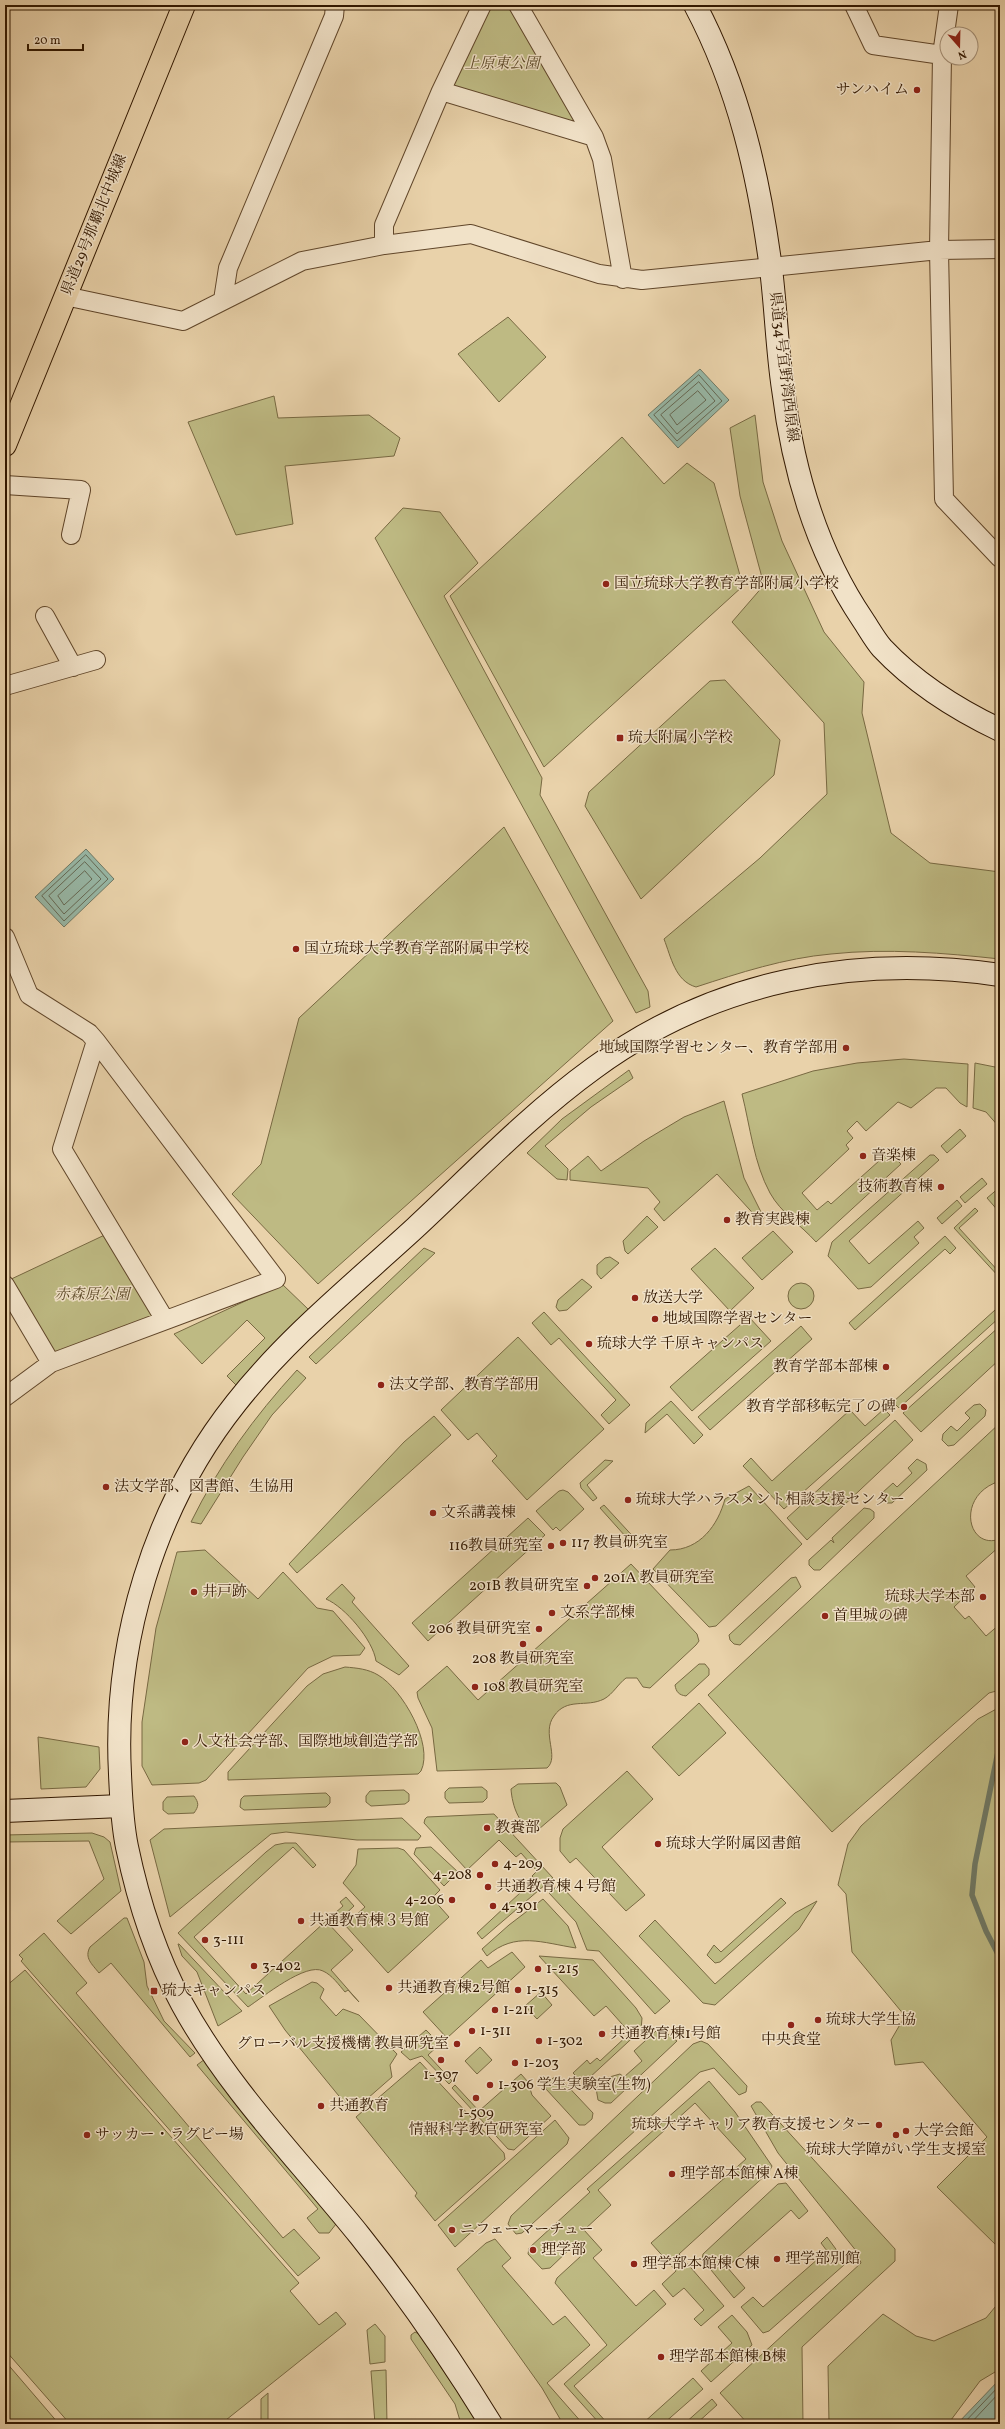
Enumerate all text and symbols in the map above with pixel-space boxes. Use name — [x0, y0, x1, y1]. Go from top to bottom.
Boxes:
scale bar — [28, 26, 83, 52]
north arrow — [939, 26, 979, 66]
text: 20 m — [34, 33, 61, 49]
text: N — [956, 46, 968, 62]
park label: 上原東公園 — [464, 54, 542, 75]
place label: サンハイム — [836, 80, 909, 101]
marker: サンハイム — [912, 85, 922, 95]
street label: 県道29号那覇北中城線 — [57, 151, 133, 299]
street label: 県道34号宜野湾西原線 — [763, 290, 803, 444]
place label: 国立琉球大学教育学部附属小学校 — [614, 574, 839, 595]
marker: 国立琉球大学教育学部附属小学校 — [601, 579, 611, 589]
place label: 琉大附属小学校 — [628, 728, 733, 749]
marker: 琉大附属小学校 — [615, 733, 625, 743]
place label: 国立琉球大学教育学部附属中学校 — [304, 939, 529, 960]
marker: 国立琉球大学教育学部附属中学校 — [291, 944, 301, 954]
place label: 地域国際学習センター、教育学部用 — [599, 1038, 838, 1059]
marker: 地域国際学習センター、教育学部用 — [841, 1043, 851, 1053]
place label: 音楽棟 — [871, 1146, 916, 1167]
marker: 音楽棟 — [858, 1151, 868, 1161]
place label: 技術教育棟 — [858, 1177, 933, 1198]
marker: 技術教育棟 — [936, 1182, 946, 1192]
place label: 教育実践棟 — [735, 1210, 810, 1231]
marker: 教育実践棟 — [722, 1215, 732, 1225]
park label: 赤森原公園 — [54, 1285, 132, 1306]
place label: 放送大学 — [643, 1288, 703, 1309]
marker: 放送大学 — [630, 1293, 640, 1303]
place label: 地域国際学習センター — [663, 1309, 812, 1330]
marker: 地域国際学習センター — [650, 1314, 660, 1324]
place label: 琉球大学 千原キャンパス — [597, 1334, 764, 1355]
marker: 琉球大学 千原キャンパス — [584, 1339, 594, 1349]
place label: 教育学部本部棟 — [773, 1357, 878, 1378]
marker: 教育学部本部棟 — [881, 1362, 891, 1372]
place label: 法文学部、教育学部用 — [389, 1375, 539, 1396]
marker: 法文学部、教育学部用 — [376, 1380, 386, 1390]
place label: 教育学部移転完了の碑 — [746, 1397, 896, 1418]
marker: 教育学部移転完了の碑 — [899, 1402, 909, 1412]
place label: 法文学部、図書館、生協用 — [114, 1477, 294, 1498]
marker: 法文学部、図書館、生協用 — [101, 1482, 111, 1492]
place label: 琉球大学ハラスメント相談支援センター — [636, 1490, 905, 1511]
marker: 琉球大学ハラスメント相談支援センター — [623, 1495, 633, 1505]
place label: 文系講義棟 — [441, 1503, 516, 1524]
marker: 文系講義棟 — [428, 1508, 438, 1518]
place label: 117 教員研究室 — [571, 1533, 668, 1554]
place label: 116教員研究室 — [449, 1536, 543, 1557]
marker: 117 教員研究室 — [558, 1538, 568, 1548]
marker: 116教員研究室 — [546, 1541, 556, 1551]
place label: 201A 教員研究室 — [603, 1568, 714, 1589]
marker: 201A 教員研究室 — [590, 1573, 600, 1583]
place label: 201B 教員研究室 — [469, 1576, 579, 1597]
marker: 201B 教員研究室 — [582, 1581, 592, 1591]
place label: 井戸跡 — [202, 1582, 247, 1603]
marker: 井戸跡 — [189, 1587, 199, 1597]
place label: 琉球大学本部 — [885, 1587, 975, 1608]
marker: 琉球大学本部 — [978, 1592, 988, 1602]
place label: 文系学部棟 — [560, 1603, 635, 1624]
place label: 首里城の碑 — [833, 1606, 908, 1627]
marker: 文系学部棟 — [547, 1608, 557, 1618]
marker: 首里城の碑 — [820, 1611, 830, 1621]
place label: 206 教員研究室 — [428, 1619, 531, 1640]
marker: 206 教員研究室 — [534, 1624, 544, 1634]
marker: 208 教員研究室 — [518, 1639, 528, 1649]
place label: 208 教員研究室 — [472, 1649, 574, 1670]
place label: 108 教員研究室 — [483, 1677, 583, 1698]
marker: 108 教員研究室 — [470, 1682, 480, 1692]
place label: 人文社会学部、国際地域創造学部 — [193, 1732, 418, 1753]
marker: 人文社会学部、国際地域創造学部 — [180, 1737, 190, 1747]
place label: 教養部 — [495, 1818, 540, 1839]
marker: 教養部 — [482, 1823, 492, 1833]
place label: 琉球大学附属図書館 — [666, 1834, 801, 1855]
marker: 琉球大学附属図書館 — [653, 1839, 663, 1849]
place label: 4-209 — [503, 1854, 543, 1875]
marker: 4-209 — [490, 1859, 500, 1869]
place label: 4-208 — [433, 1865, 472, 1886]
marker: 4-208 — [475, 1870, 485, 1880]
place label: 共通教育棟４号館 — [496, 1877, 616, 1898]
marker: 共通教育棟４号館 — [483, 1882, 493, 1892]
place label: 4-206 — [405, 1890, 444, 1911]
marker: 4-206 — [447, 1895, 457, 1905]
place label: 4-301 — [501, 1896, 538, 1917]
marker: 4-301 — [488, 1901, 498, 1911]
place label: 共通教育棟３号館 — [309, 1911, 429, 1932]
marker: 共通教育棟３号館 — [296, 1916, 306, 1926]
place label: 3-111 — [213, 1930, 244, 1951]
marker: 3-111 — [200, 1935, 210, 1945]
place label: 3-402 — [262, 1956, 301, 1977]
place label: 1-215 — [546, 1959, 579, 1980]
marker: 3-402 — [249, 1961, 259, 1971]
marker: 1-215 — [533, 1964, 543, 1974]
place label: 共通教育棟2号館 — [397, 1978, 510, 1999]
place label: 1-315 — [526, 1980, 558, 2001]
place label: 琉大キャンパス — [162, 1981, 266, 2002]
marker: 共通教育棟2号館 — [384, 1983, 394, 1993]
marker: 1-315 — [513, 1985, 523, 1995]
marker: 琉大キャンパス — [149, 1986, 159, 1996]
place label: 1-211 — [503, 2000, 534, 2021]
marker: 1-211 — [490, 2005, 500, 2015]
place label: 琉球大学生協 — [826, 2010, 916, 2031]
marker: 琉球大学生協 — [813, 2015, 823, 2025]
marker: 中央食堂 — [786, 2020, 796, 2030]
place label: 1-311 — [480, 2021, 511, 2042]
place label: 共通教育棟1号館 — [610, 2024, 721, 2045]
marker: 1-311 — [467, 2026, 477, 2036]
marker: 共通教育棟1号館 — [597, 2029, 607, 2039]
place label: 中央食堂 — [761, 2030, 821, 2051]
place label: 1-302 — [547, 2031, 583, 2052]
place label: グローバル支援機構 教員研究室 — [237, 2034, 449, 2055]
marker: 1-302 — [534, 2036, 544, 2046]
marker: グローバル支援機構 教員研究室 — [452, 2039, 462, 2049]
place label: 1-203 — [523, 2053, 559, 2074]
marker: 1-307 — [436, 2055, 446, 2065]
marker: 1-203 — [510, 2058, 520, 2068]
place label: 1-307 — [423, 2065, 459, 2086]
place label: 1-306 学生実験室(生物) — [498, 2075, 651, 2096]
marker: 1-306 学生実験室(生物) — [485, 2080, 495, 2090]
marker: 1-509 情報科学教官研究室 — [471, 2093, 481, 2103]
place label: 共通教育 — [329, 2096, 389, 2117]
marker: 共通教育 — [316, 2101, 326, 2111]
place label: 1-509 情報科学教官研究室 — [408, 2103, 544, 2141]
place label: 琉球大学キャリア教育支援センター — [632, 2115, 871, 2136]
marker: 琉球大学キャリア教育支援センター — [874, 2120, 884, 2130]
place label: 大学会館 — [914, 2121, 974, 2142]
place label: サッカー・ラグビー場 — [95, 2125, 244, 2146]
marker: 大学会館 — [901, 2126, 911, 2136]
marker: サッカー・ラグビー場 — [82, 2130, 92, 2140]
marker: 琉球大学障がい学生支援室 — [891, 2130, 901, 2140]
place label: 琉球大学障がい学生支援室 — [806, 2140, 986, 2161]
place label: 理学部本館棟 A棟 — [680, 2164, 799, 2185]
marker: 理学部本館棟 A棟 — [667, 2169, 677, 2179]
place label: ニフェーマーチュー — [460, 2220, 594, 2241]
marker: ニフェーマーチュー — [447, 2225, 457, 2235]
place label: 理学部 — [541, 2240, 586, 2261]
marker: 理学部 — [528, 2245, 538, 2255]
place label: 理学部別館 — [785, 2249, 860, 2270]
place label: 理学部本館棟 C棟 — [642, 2254, 760, 2275]
marker: 理学部別館 — [772, 2254, 782, 2264]
marker: 理学部本館棟 C棟 — [629, 2259, 639, 2269]
place label: 理学部本館棟 B棟 — [669, 2347, 786, 2368]
marker: 理学部本館棟 B棟 — [656, 2352, 666, 2362]

